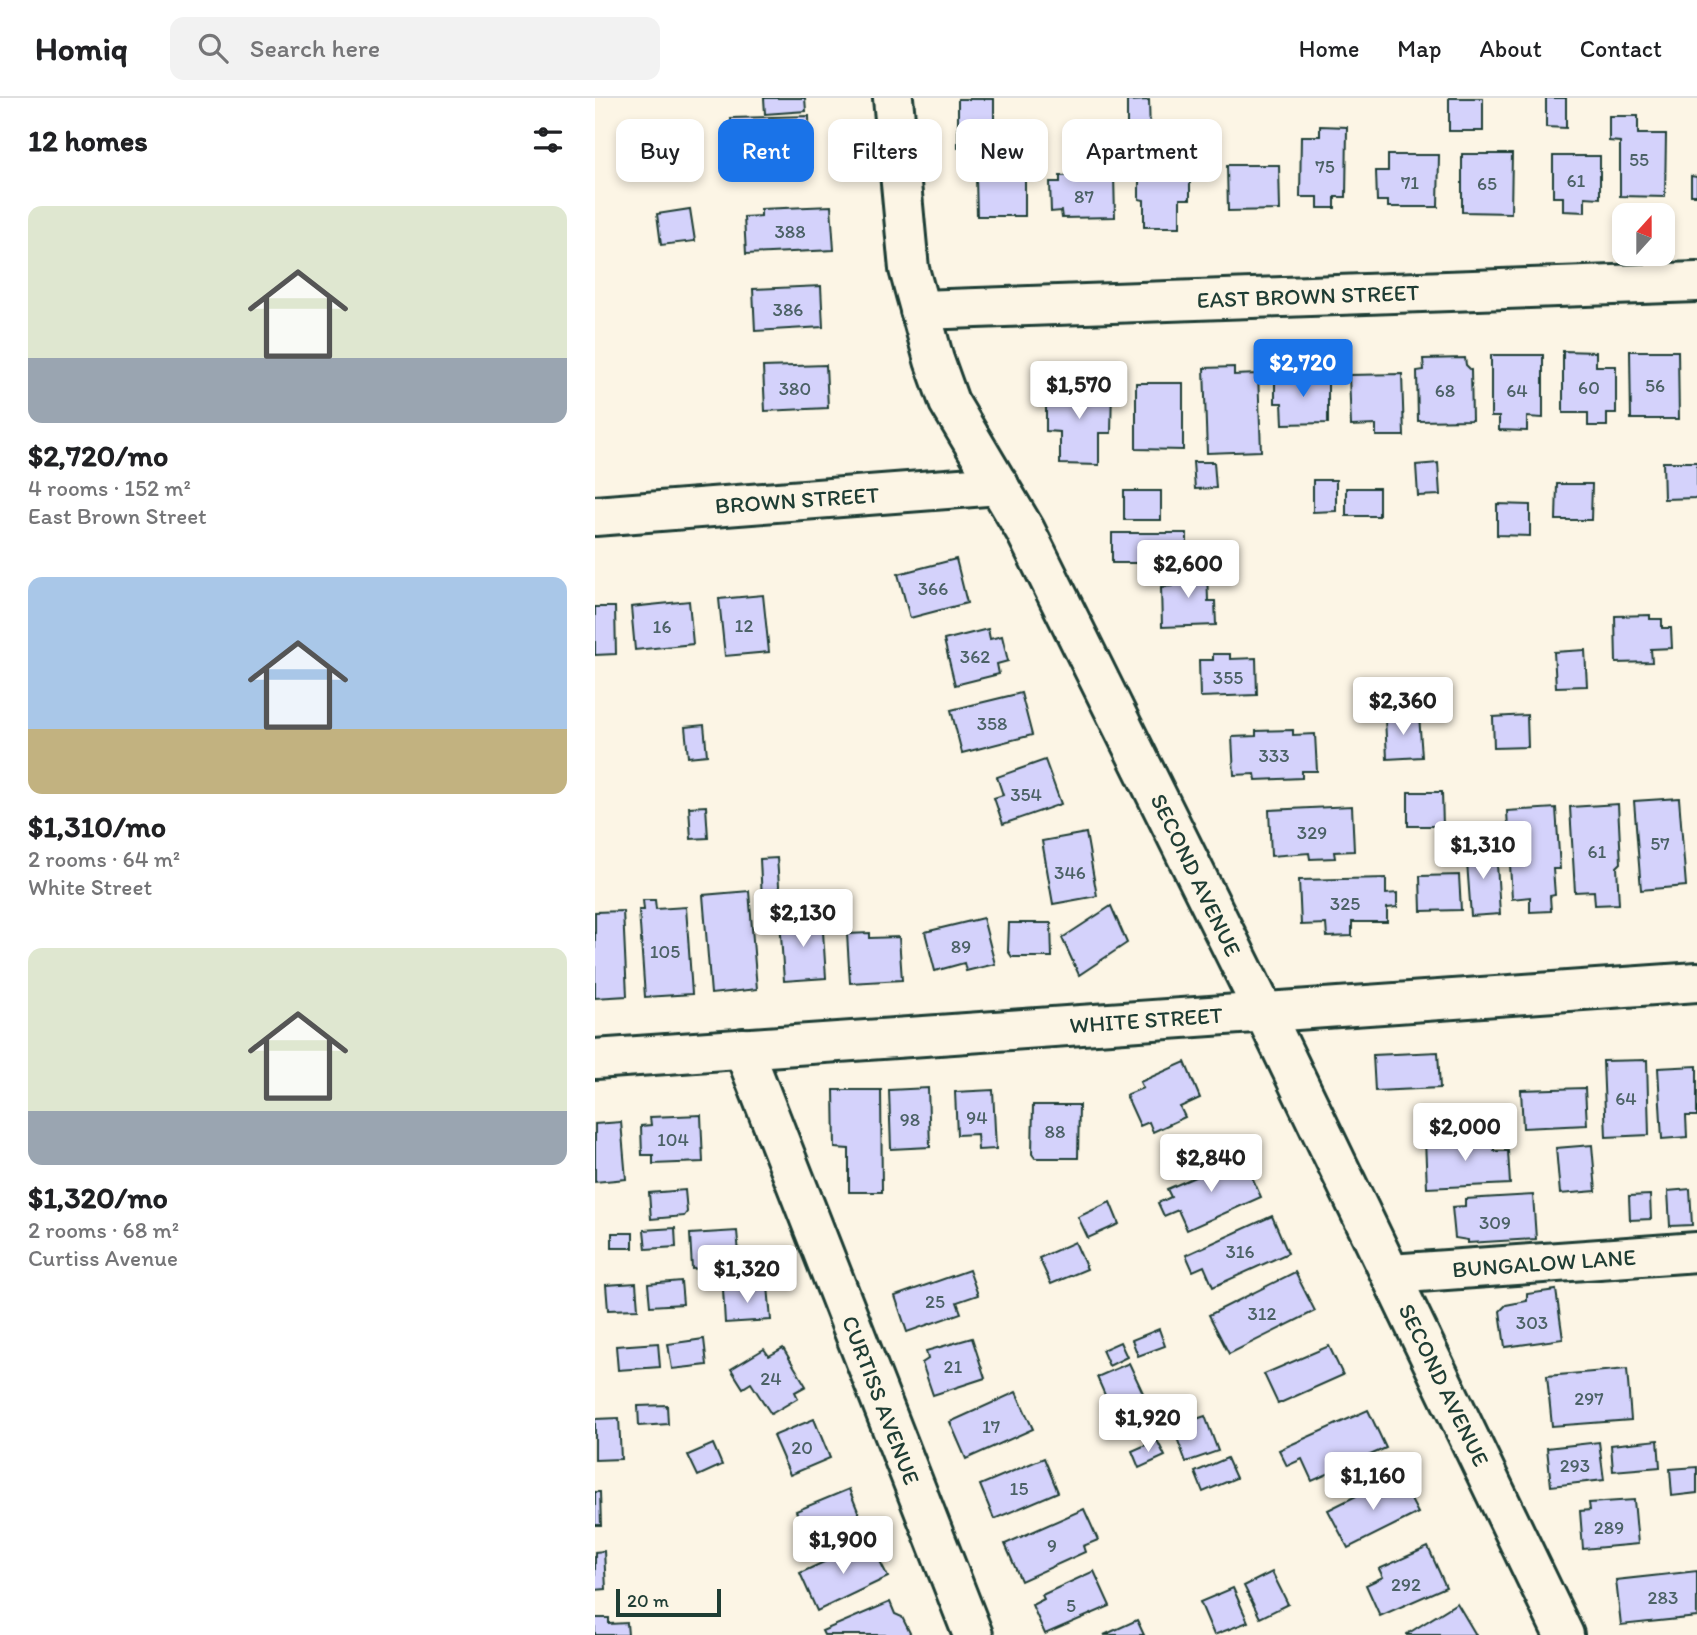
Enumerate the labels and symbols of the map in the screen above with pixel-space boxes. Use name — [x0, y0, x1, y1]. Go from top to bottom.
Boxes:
house number: 55 — [1629, 148, 1649, 171]
house number: 75 — [1315, 155, 1335, 178]
house number: 61 — [1567, 169, 1586, 192]
house number: 71 — [1401, 171, 1419, 194]
house number: 65 — [1477, 172, 1497, 195]
house number: 87 — [1074, 185, 1094, 208]
north arrow — [1612, 203, 1675, 266]
house number: 388 — [774, 220, 806, 243]
street label: EAST BROWN STREET — [1196, 278, 1420, 314]
house number: 386 — [773, 298, 803, 321]
pin: $2,720 — [1246, 340, 1360, 399]
pin: $1,570 — [1022, 362, 1136, 421]
house number: 56 — [1645, 374, 1665, 397]
house number: 60 — [1578, 376, 1600, 399]
house number: 380 — [779, 377, 811, 400]
house number: 68 — [1435, 379, 1455, 402]
house number: 64 — [1506, 379, 1528, 402]
street label: BROWN STREET — [714, 480, 880, 520]
pin: $2,600 — [1131, 540, 1245, 600]
house number: 366 — [918, 577, 948, 600]
house number: 12 — [735, 614, 753, 637]
house number: 16 — [653, 615, 671, 638]
house number: 362 — [960, 645, 990, 668]
house number: 355 — [1213, 666, 1243, 689]
pin: $2,360 — [1346, 678, 1460, 737]
house number: 358 — [977, 712, 1007, 735]
house number: 333 — [1258, 744, 1290, 767]
house number: 354 — [1010, 783, 1042, 806]
street label: SECOND AVENUE — [1145, 789, 1248, 961]
house number: 329 — [1297, 821, 1327, 844]
pin: $1,310 — [1426, 822, 1540, 881]
house number: 57 — [1650, 832, 1670, 855]
house number: 61 — [1588, 840, 1607, 863]
house number: 346 — [1054, 861, 1086, 884]
pin: $2,130 — [746, 890, 860, 949]
house number: 325 — [1330, 892, 1360, 915]
house number: 89 — [951, 935, 971, 958]
house number: 105 — [650, 940, 680, 963]
street label: WHITE STREET — [1068, 1001, 1224, 1039]
house number: 64 — [1615, 1087, 1637, 1110]
pin: $2,000 — [1408, 1104, 1522, 1163]
house number: 94 — [966, 1106, 988, 1129]
house number: 98 — [900, 1108, 920, 1131]
house number: 88 — [1045, 1120, 1065, 1143]
house number: 104 — [657, 1128, 689, 1151]
pin: $2,840 — [1154, 1134, 1268, 1194]
house number: 309 — [1479, 1211, 1511, 1234]
house number: 316 — [1225, 1240, 1255, 1263]
street label: BUNGALOW LANE — [1451, 1243, 1637, 1283]
pin: $1,320 — [690, 1246, 804, 1305]
house number: 25 — [925, 1290, 945, 1313]
street label: SECOND AVENUE — [1393, 1299, 1496, 1471]
house number: 312 — [1247, 1302, 1277, 1325]
house number: 303 — [1516, 1311, 1548, 1334]
street label: CURTISS AVENUE — [836, 1312, 926, 1489]
house number: 21 — [944, 1355, 963, 1378]
house number: 24 — [760, 1367, 782, 1390]
house number: 297 — [1574, 1387, 1604, 1410]
pin: $1,920 — [1091, 1394, 1205, 1454]
house number: 17 — [982, 1415, 1000, 1438]
house number: 20 — [791, 1436, 813, 1459]
pin: $1,160 — [1316, 1452, 1430, 1512]
house number: 293 — [1560, 1454, 1590, 1477]
house number: 15 — [1010, 1477, 1028, 1500]
pin: $1,900 — [786, 1516, 900, 1576]
house number: 289 — [1594, 1516, 1624, 1539]
house number: 9 — [1047, 1534, 1057, 1557]
house number: 292 — [1391, 1573, 1421, 1596]
scale bar — [616, 1586, 721, 1618]
house number: 283 — [1648, 1586, 1678, 1609]
house number: 5 — [1066, 1594, 1076, 1617]

